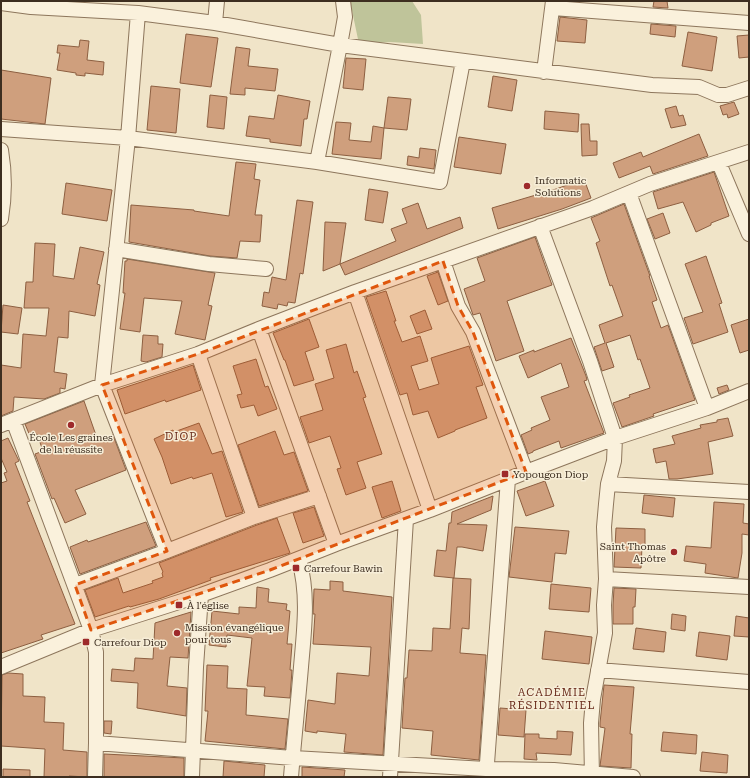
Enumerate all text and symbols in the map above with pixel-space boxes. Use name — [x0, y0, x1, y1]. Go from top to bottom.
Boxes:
place label: Informatic Solutions — [535, 175, 587, 198]
marker: Informatic Solutions — [522, 181, 532, 191]
marker: École Les graines de la réussite — [66, 420, 76, 430]
district label: DIOP — [165, 430, 197, 443]
place label: École Les graines de la réussite — [29, 432, 113, 455]
marker: Yopougon Diop — [500, 469, 510, 479]
place label: Yopougon Diop — [513, 469, 589, 480]
place label: Saint Thomas Apôtre — [600, 541, 667, 564]
marker: Saint Thomas Apôtre — [669, 547, 679, 557]
marker: Carrefour Bawin — [291, 563, 301, 573]
place label: Carrefour Bawin — [304, 563, 383, 574]
marker: À l'église — [174, 600, 184, 610]
place label: À l'église — [187, 600, 230, 611]
place label: Mission évangélique pour tous — [185, 622, 284, 645]
marker: Mission évangélique pour tous — [172, 628, 182, 638]
marker: Carrefour Diop — [81, 637, 91, 647]
place label: Carrefour Diop — [94, 637, 167, 648]
district label: ACADÉMIE RÉSIDENTIEL — [509, 685, 595, 712]

